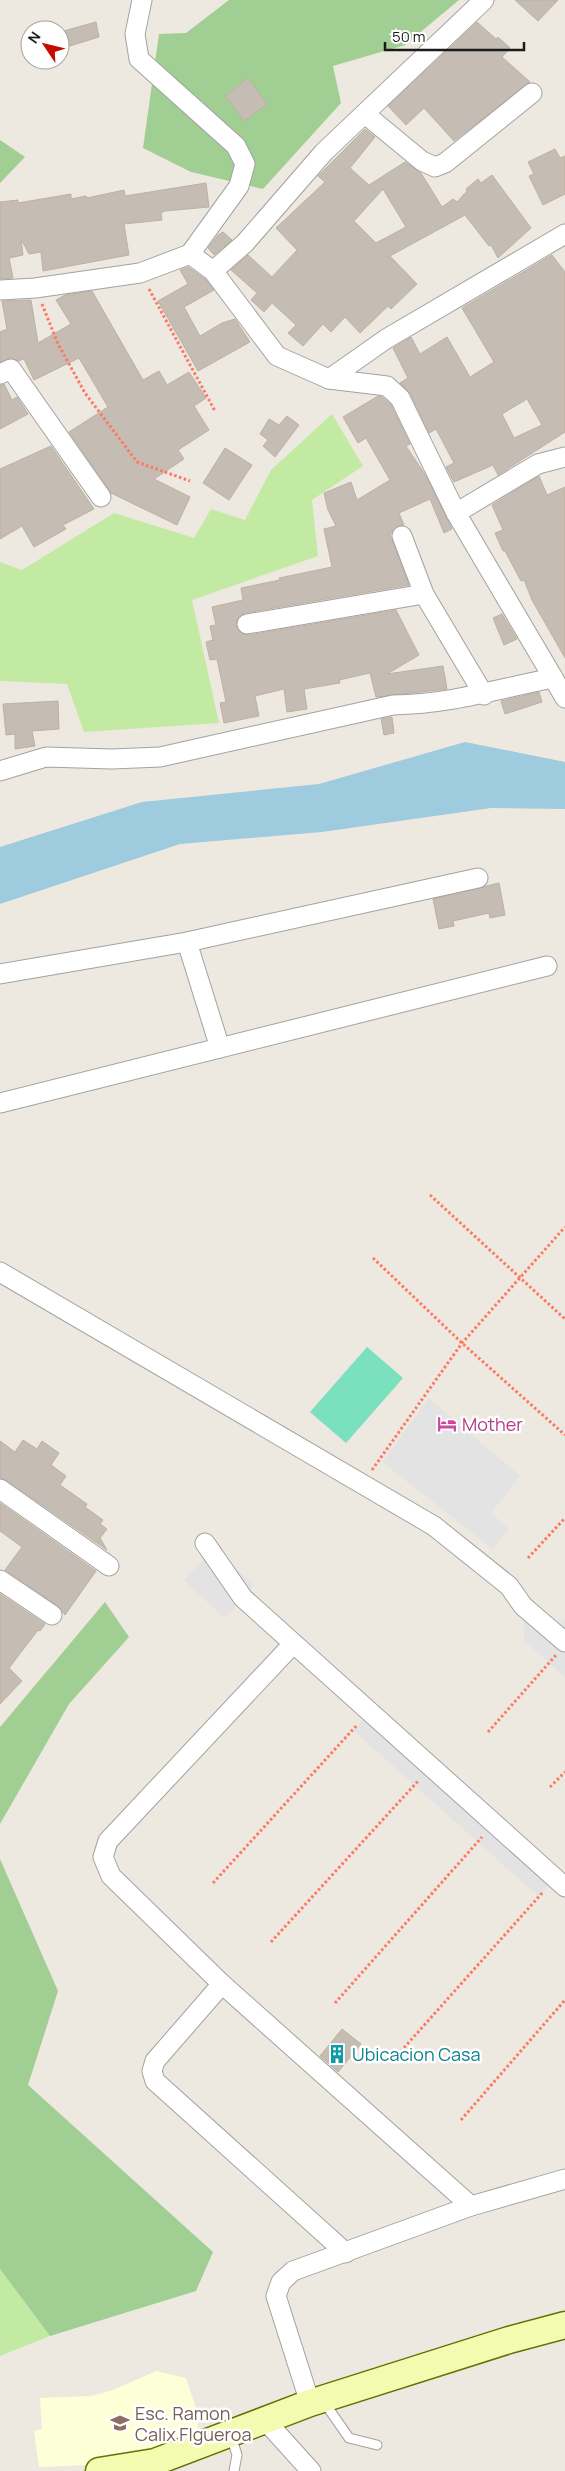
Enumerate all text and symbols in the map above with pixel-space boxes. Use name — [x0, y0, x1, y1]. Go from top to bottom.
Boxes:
north arrow — [20, 20, 70, 70]
scale bar — [385, 20, 524, 52]
text: 50 m — [392, 26, 426, 47]
text: N — [23, 28, 45, 47]
place label: Mother — [462, 1412, 523, 1436]
hotel icon: Mother — [436, 1413, 458, 1435]
place label: Ubicacion Casa — [352, 2042, 481, 2066]
building icon: Ubicacion Casa — [326, 2043, 348, 2065]
place label: Esc. Ramon Calix FIgueroa — [135, 2401, 251, 2446]
school or university icon: Esc. Ramon Calix FIgueroa — [109, 2412, 131, 2434]

